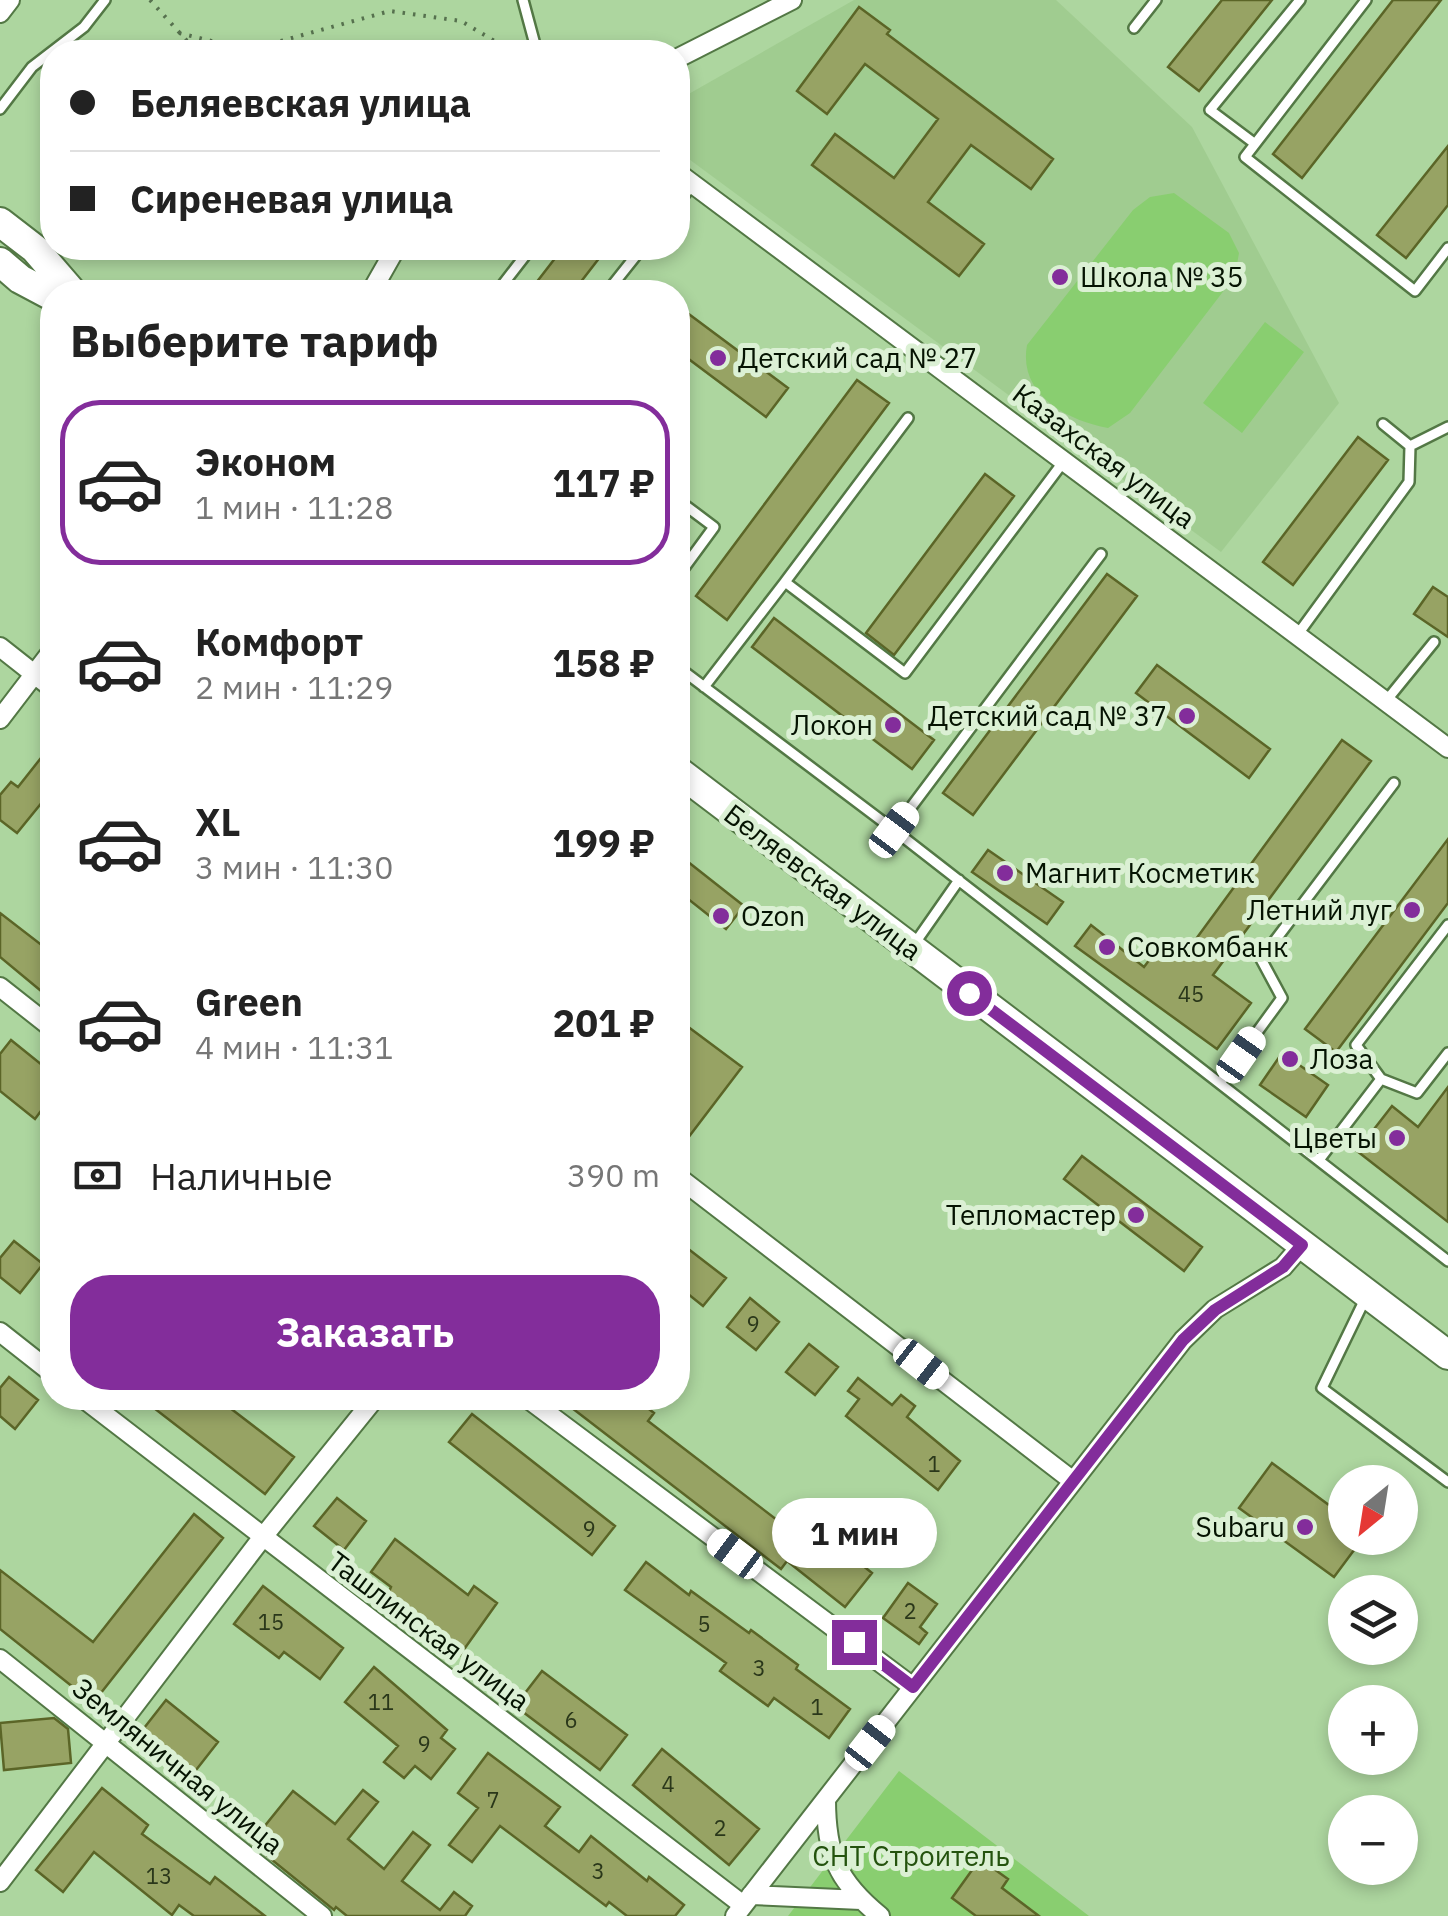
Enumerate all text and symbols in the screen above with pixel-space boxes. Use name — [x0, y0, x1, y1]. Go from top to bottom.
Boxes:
text: Беляевская улица — [130, 78, 471, 127]
text: Сиреневая улица — [130, 174, 453, 223]
place label: Школа № 35 — [1080, 258, 1244, 295]
marker: Школа № 35 — [1049, 266, 1071, 288]
text: Выберите тариф — [70, 311, 439, 369]
place label: Детский сад № 27 — [738, 339, 977, 376]
marker: Детский сад № 27 — [707, 347, 729, 369]
street label: Казахская улица — [1006, 375, 1203, 536]
text: Эконом — [195, 437, 336, 486]
icon: car — [75, 438, 165, 528]
text: 117 ₽ — [553, 458, 655, 507]
text: 1 мин · 11:28 — [195, 486, 393, 528]
text: Комфорт — [195, 617, 363, 666]
icon: car — [75, 618, 165, 708]
text: 158 ₽ — [553, 638, 655, 687]
text: 2 мин · 11:29 — [195, 666, 393, 708]
place label: Детский сад № 37 — [928, 697, 1167, 734]
marker: Детский сад № 37 — [1176, 705, 1198, 727]
place label: Локон — [791, 706, 873, 743]
marker: Локон — [882, 714, 904, 736]
street label: Беляевская улица — [717, 795, 930, 968]
text: XL — [195, 797, 241, 846]
car — [864, 797, 924, 863]
icon: car — [75, 798, 165, 888]
text: 199 ₽ — [553, 818, 655, 867]
text: 3 мин · 11:30 — [195, 846, 393, 888]
place label: Магнит Косметик — [1025, 854, 1255, 891]
marker: Магнит Косметик — [994, 862, 1016, 884]
place label: Летний луг — [1247, 891, 1392, 928]
place label: Ozon — [741, 897, 805, 934]
marker: Летний луг — [1401, 899, 1423, 921]
marker: Ozon — [710, 905, 732, 927]
place label: Совкомбанк — [1127, 928, 1288, 965]
marker: Совкомбанк — [1096, 936, 1118, 958]
route start — [947, 971, 992, 1016]
text: Green — [195, 977, 303, 1026]
icon: car — [75, 978, 165, 1068]
house number: 45 — [1178, 979, 1204, 1008]
text: 201 ₽ — [553, 998, 655, 1047]
car — [1212, 1022, 1270, 1088]
text: 4 мин · 11:31 — [195, 1026, 393, 1068]
place label: Лоза — [1310, 1040, 1374, 1077]
marker: Лоза — [1279, 1048, 1301, 1070]
place label: Цветы — [1292, 1119, 1377, 1156]
marker: Цветы — [1386, 1127, 1408, 1149]
icon: cash — [70, 1148, 125, 1203]
text: Наличные — [150, 1151, 333, 1200]
text: 390 m — [567, 1154, 660, 1196]
place label: Тепломастер — [946, 1196, 1116, 1233]
marker: Тепломастер — [1125, 1204, 1147, 1226]
button: Заказать — [70, 1275, 660, 1390]
house number: 9 — [746, 1309, 760, 1338]
car — [888, 1334, 954, 1394]
house number: 1 — [927, 1449, 941, 1478]
north arrow — [1328, 1465, 1418, 1555]
map controls — [1328, 1465, 1418, 1885]
callout: 1 мин — [772, 1497, 936, 1567]
place label: Subaru — [1195, 1508, 1285, 1545]
text: 1 мин — [810, 1512, 899, 1554]
house number: 9 — [582, 1514, 596, 1543]
marker: Subaru — [1294, 1516, 1316, 1538]
car — [702, 1524, 768, 1584]
street label: Ташлинская улица — [321, 1543, 538, 1719]
button: layers — [1328, 1575, 1418, 1665]
house number: 2 — [903, 1596, 917, 1625]
house number: 15 — [258, 1607, 284, 1636]
house number: 5 — [697, 1609, 711, 1638]
route end — [832, 1620, 877, 1665]
house number: 3 — [752, 1653, 766, 1682]
street label: Земляничная улица — [65, 1669, 291, 1862]
button: + — [1328, 1685, 1418, 1775]
house number: 11 — [368, 1687, 394, 1716]
house number: 1 — [810, 1692, 824, 1721]
house number: 6 — [564, 1705, 578, 1734]
car — [840, 1710, 900, 1776]
house number: 9 — [417, 1729, 431, 1758]
house number: 4 — [661, 1769, 675, 1798]
house number: 7 — [486, 1785, 500, 1814]
button: − — [1328, 1795, 1418, 1885]
house number: 2 — [713, 1813, 727, 1842]
park label: СНТ Строитель — [812, 1837, 1010, 1874]
house number: 3 — [591, 1856, 605, 1885]
house number: 13 — [146, 1861, 172, 1890]

